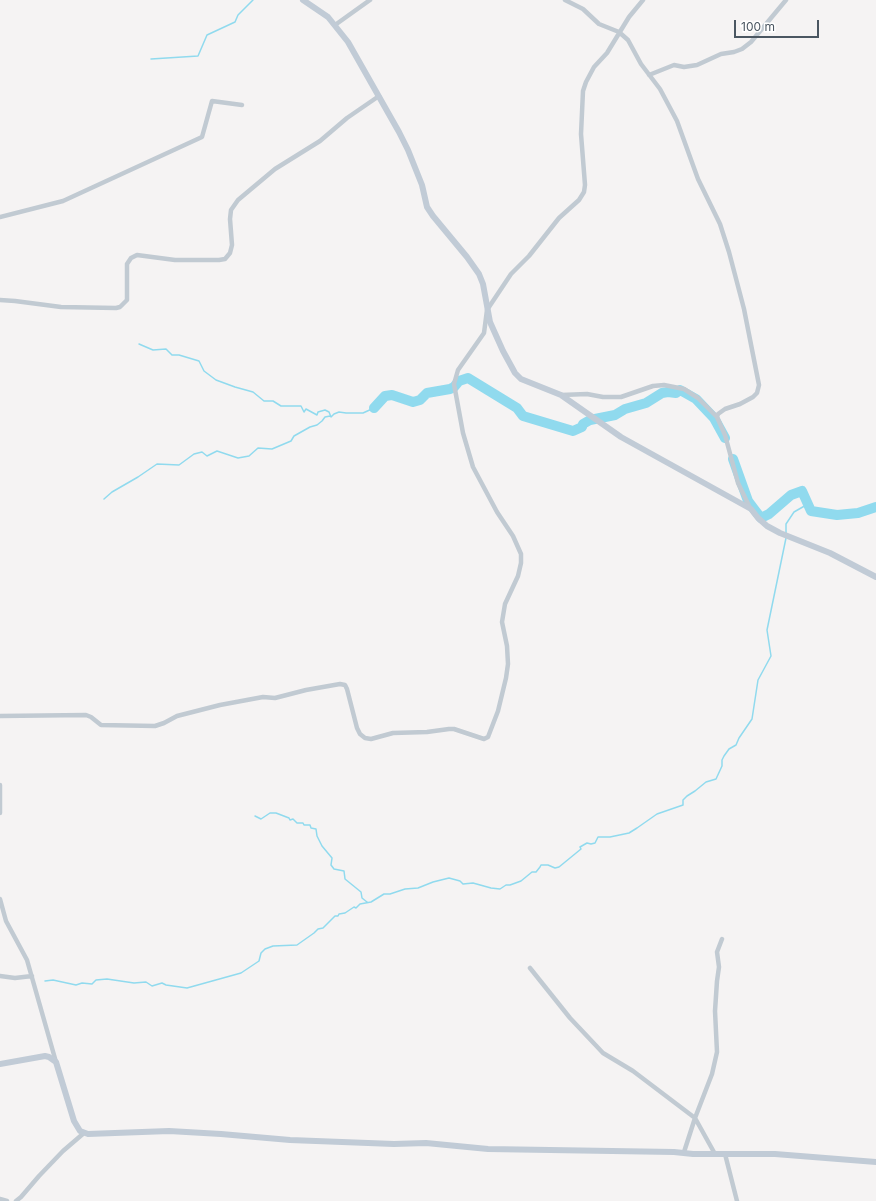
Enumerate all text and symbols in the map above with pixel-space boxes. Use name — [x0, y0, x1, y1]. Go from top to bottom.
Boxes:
scale bar — [736, 12, 821, 38]
text: 100 m — [741, 19, 775, 34]

